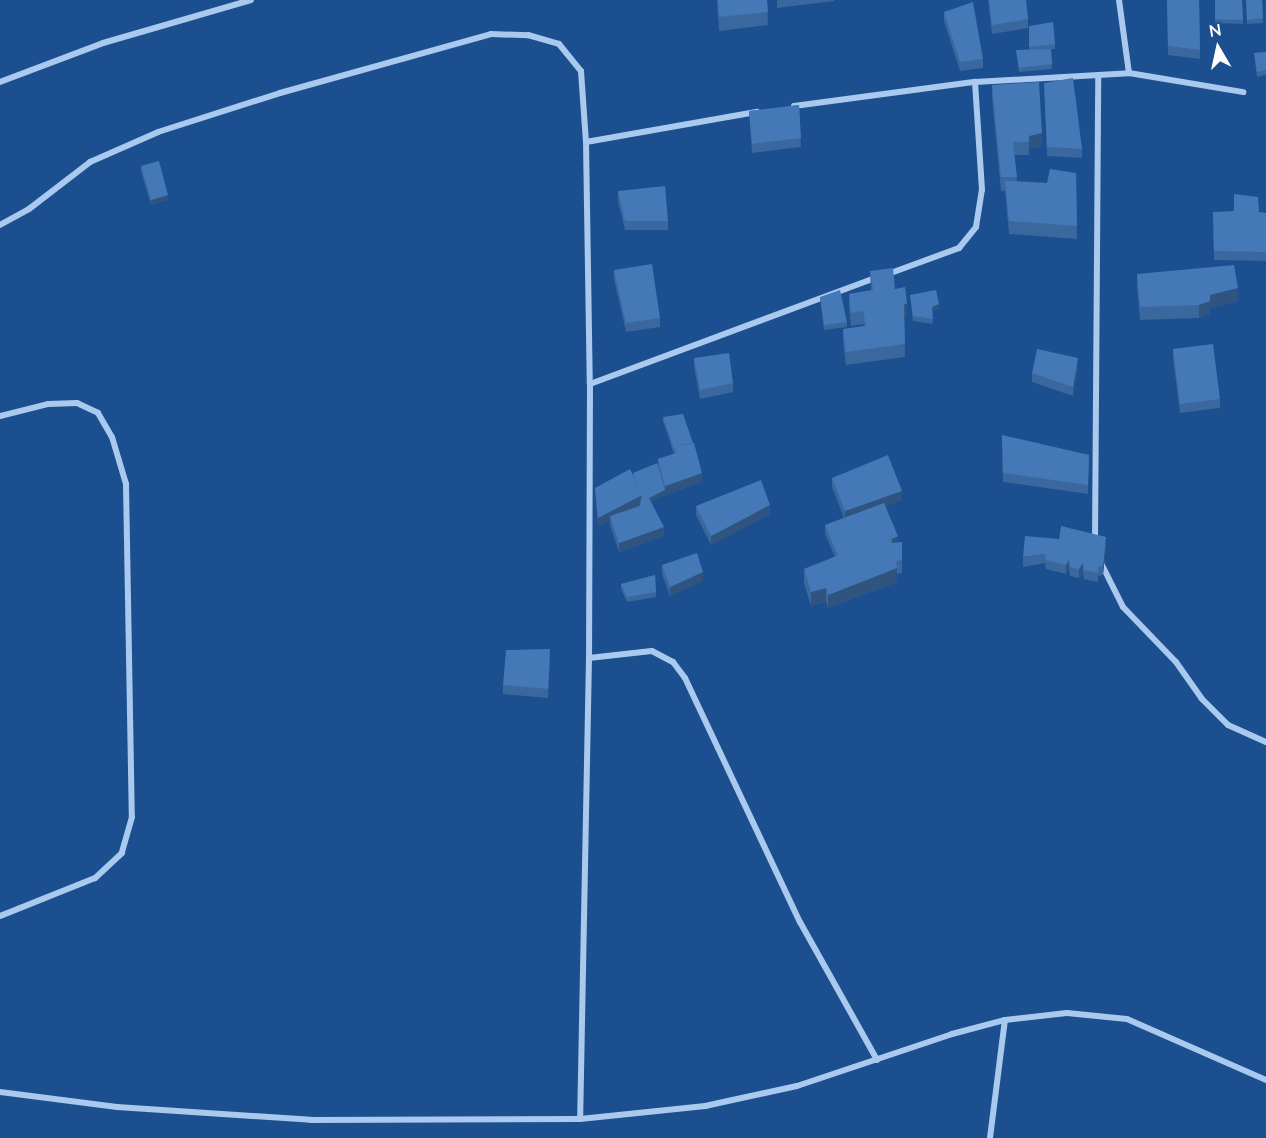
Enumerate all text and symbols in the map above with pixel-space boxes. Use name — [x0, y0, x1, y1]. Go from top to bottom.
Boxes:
north arrow — [1188, 18, 1248, 78]
text: N — [1208, 19, 1223, 40]

